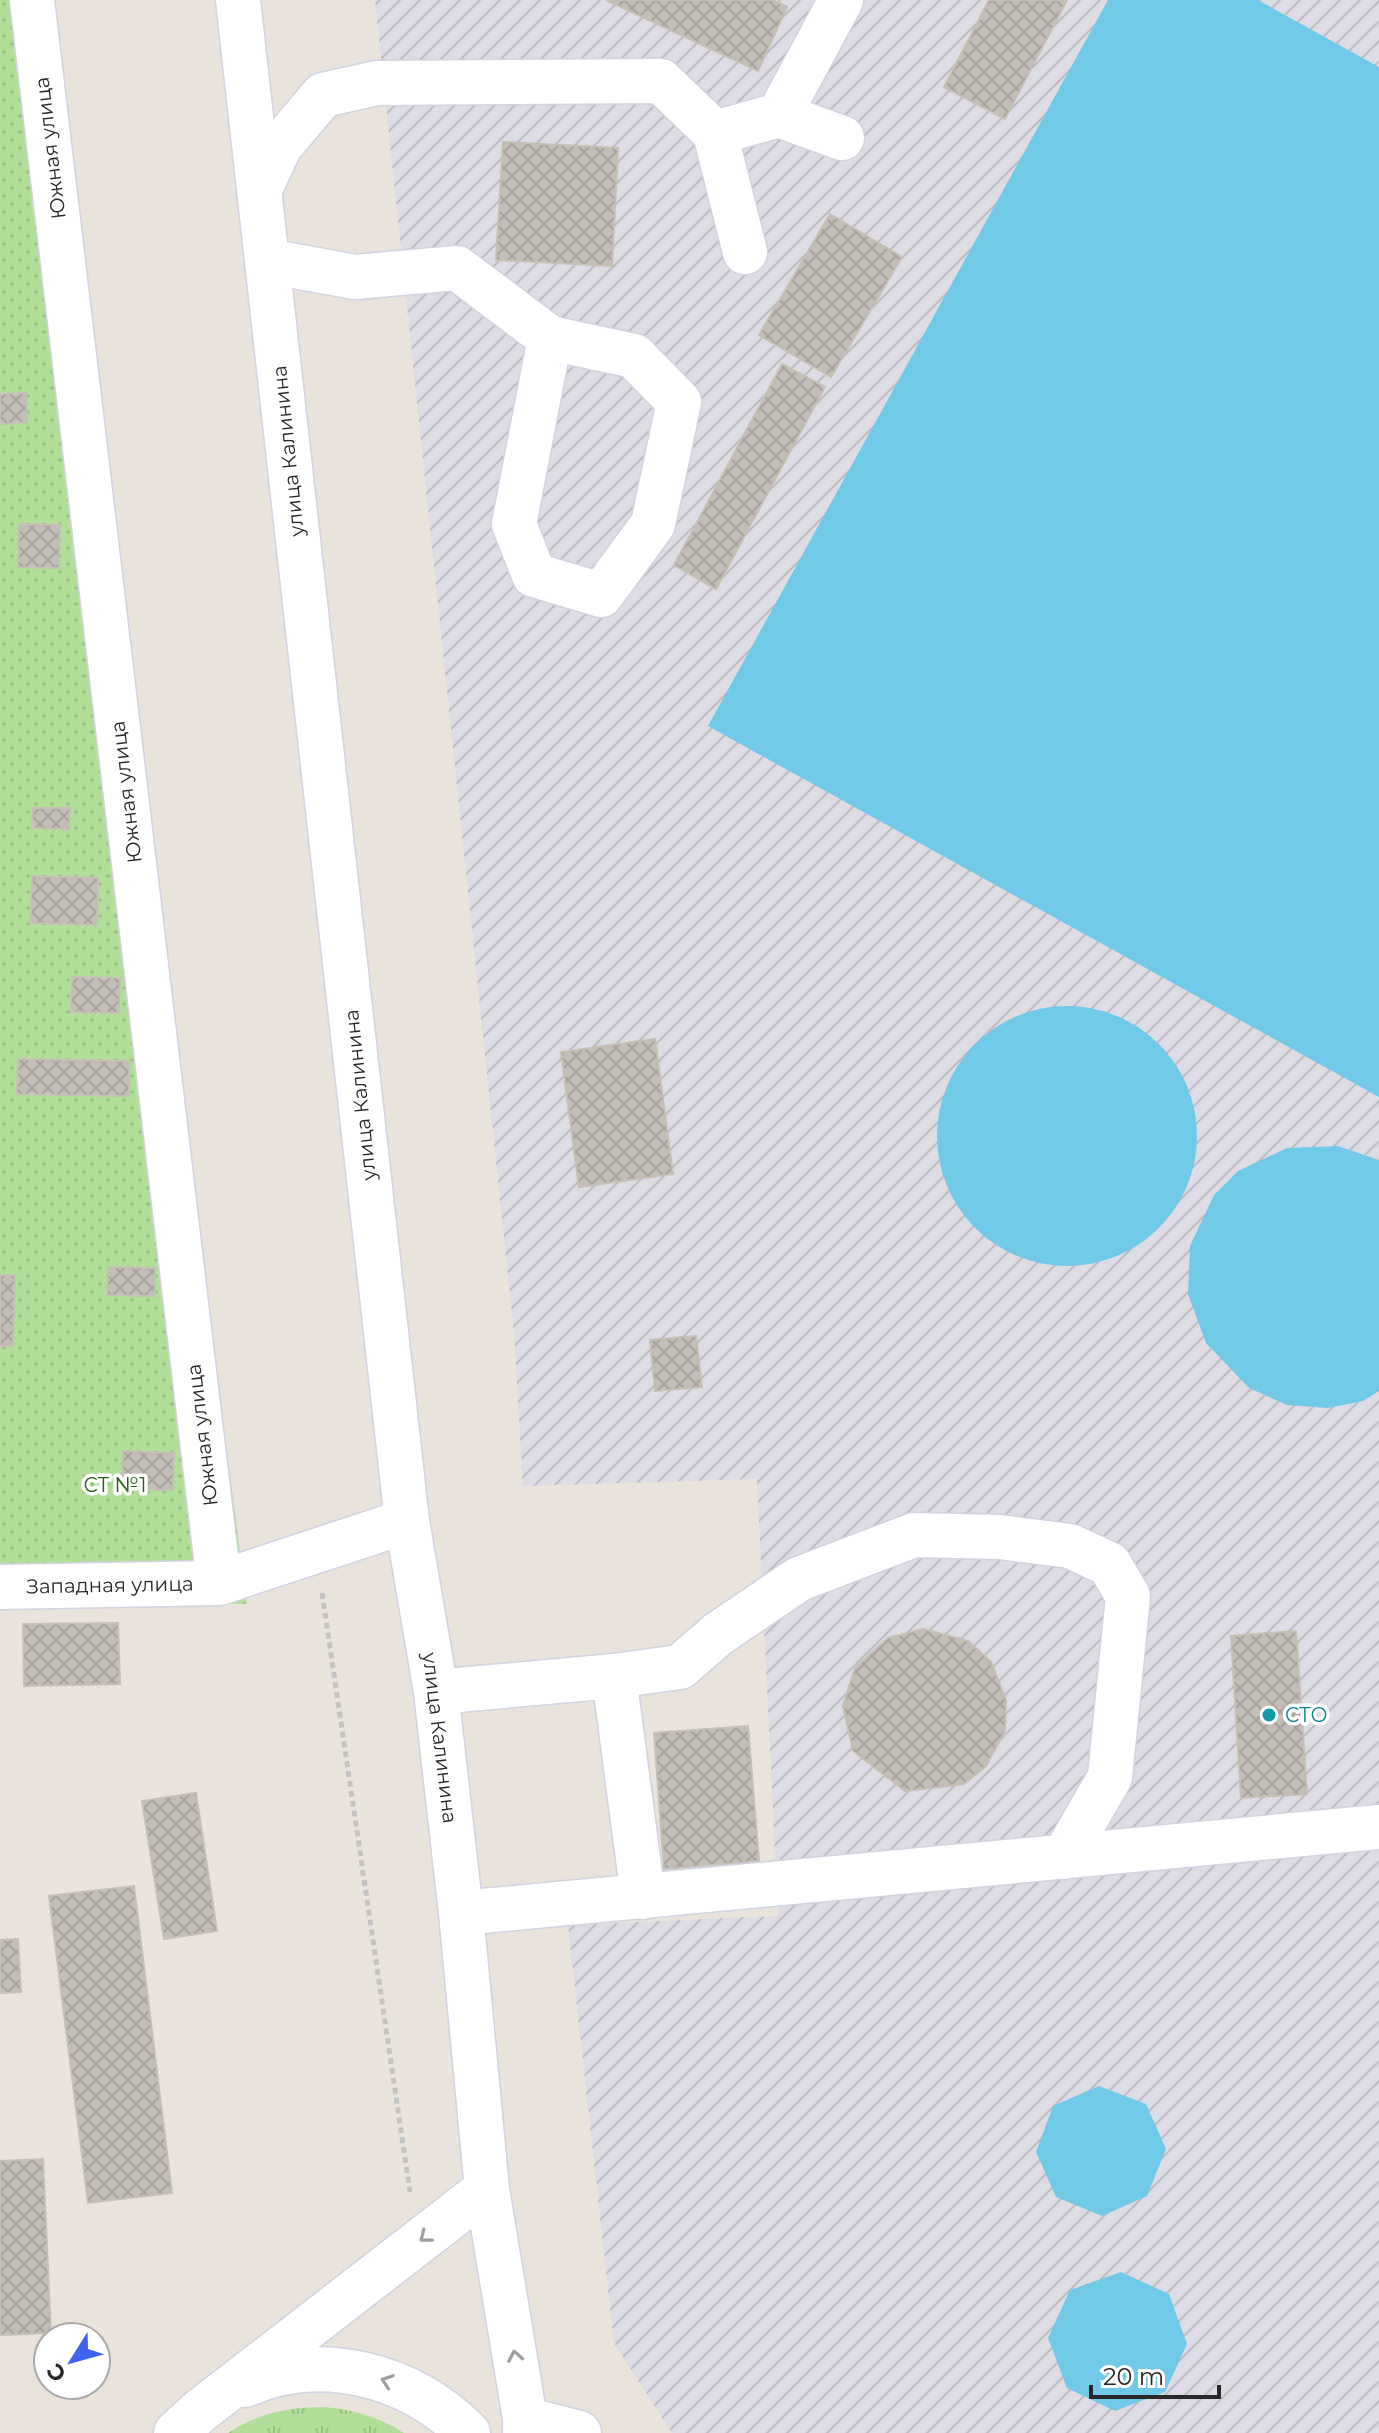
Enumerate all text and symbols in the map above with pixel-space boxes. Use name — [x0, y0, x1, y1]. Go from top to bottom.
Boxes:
street label: Южная улица — [29, 76, 71, 220]
street label: улица Калинина — [267, 364, 309, 539]
street label: Южная улица — [105, 720, 147, 864]
street label: улица Калинина — [339, 1008, 381, 1183]
street label: Южная улица — [181, 1363, 223, 1507]
park label: СТ №1 — [84, 1473, 146, 1497]
street label: Западная улица — [26, 1572, 194, 1598]
street label: улица Калинина — [417, 1650, 462, 1825]
place label: СТО — [1285, 1703, 1328, 1727]
marker: СТО — [1260, 1706, 1278, 1724]
one-way arrow — [419, 2227, 434, 2241]
north arrow — [32, 2321, 112, 2401]
one-way arrow — [507, 2349, 524, 2363]
scale bar — [1091, 2349, 1219, 2399]
text: С — [41, 2358, 72, 2387]
text: 20 m — [1103, 2362, 1164, 2391]
one-way arrow — [380, 2375, 394, 2391]

